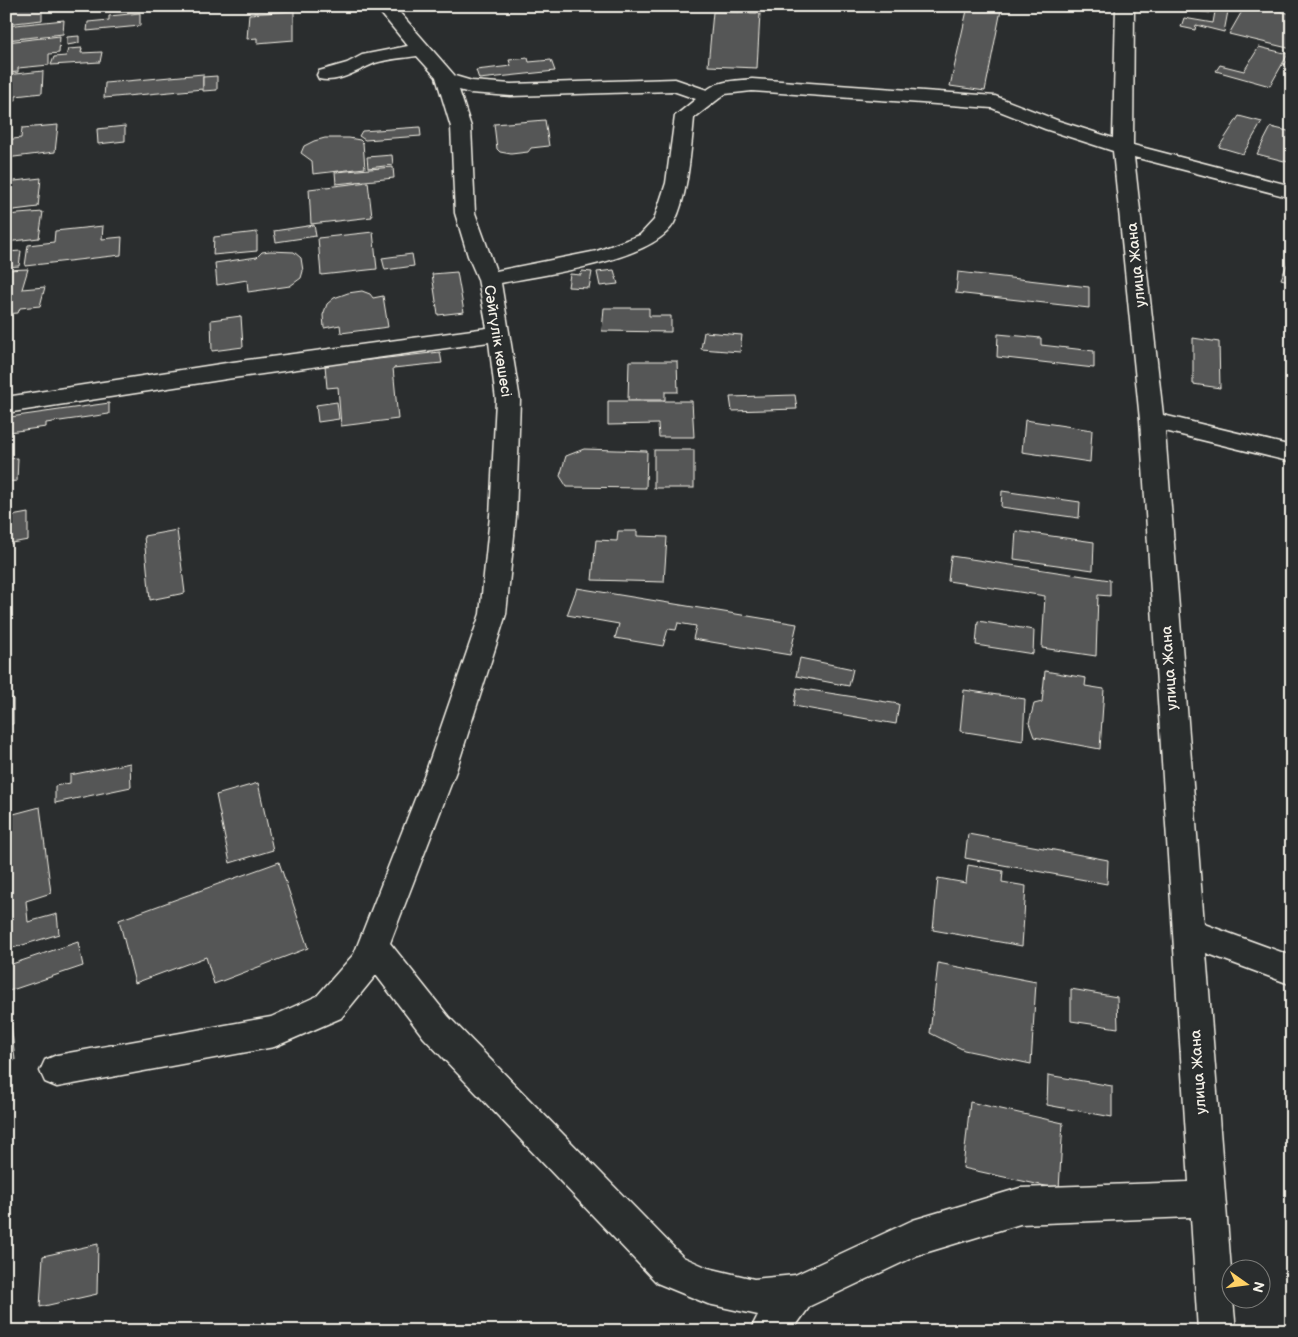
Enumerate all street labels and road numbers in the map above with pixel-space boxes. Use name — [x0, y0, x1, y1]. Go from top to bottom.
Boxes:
street label: улица Жана — [1123, 222, 1150, 308]
street label: Сәйгүлік көшесі — [479, 284, 516, 398]
street label: улица Жана — [1157, 625, 1182, 711]
street label: улица Жана — [1186, 1029, 1211, 1115]

